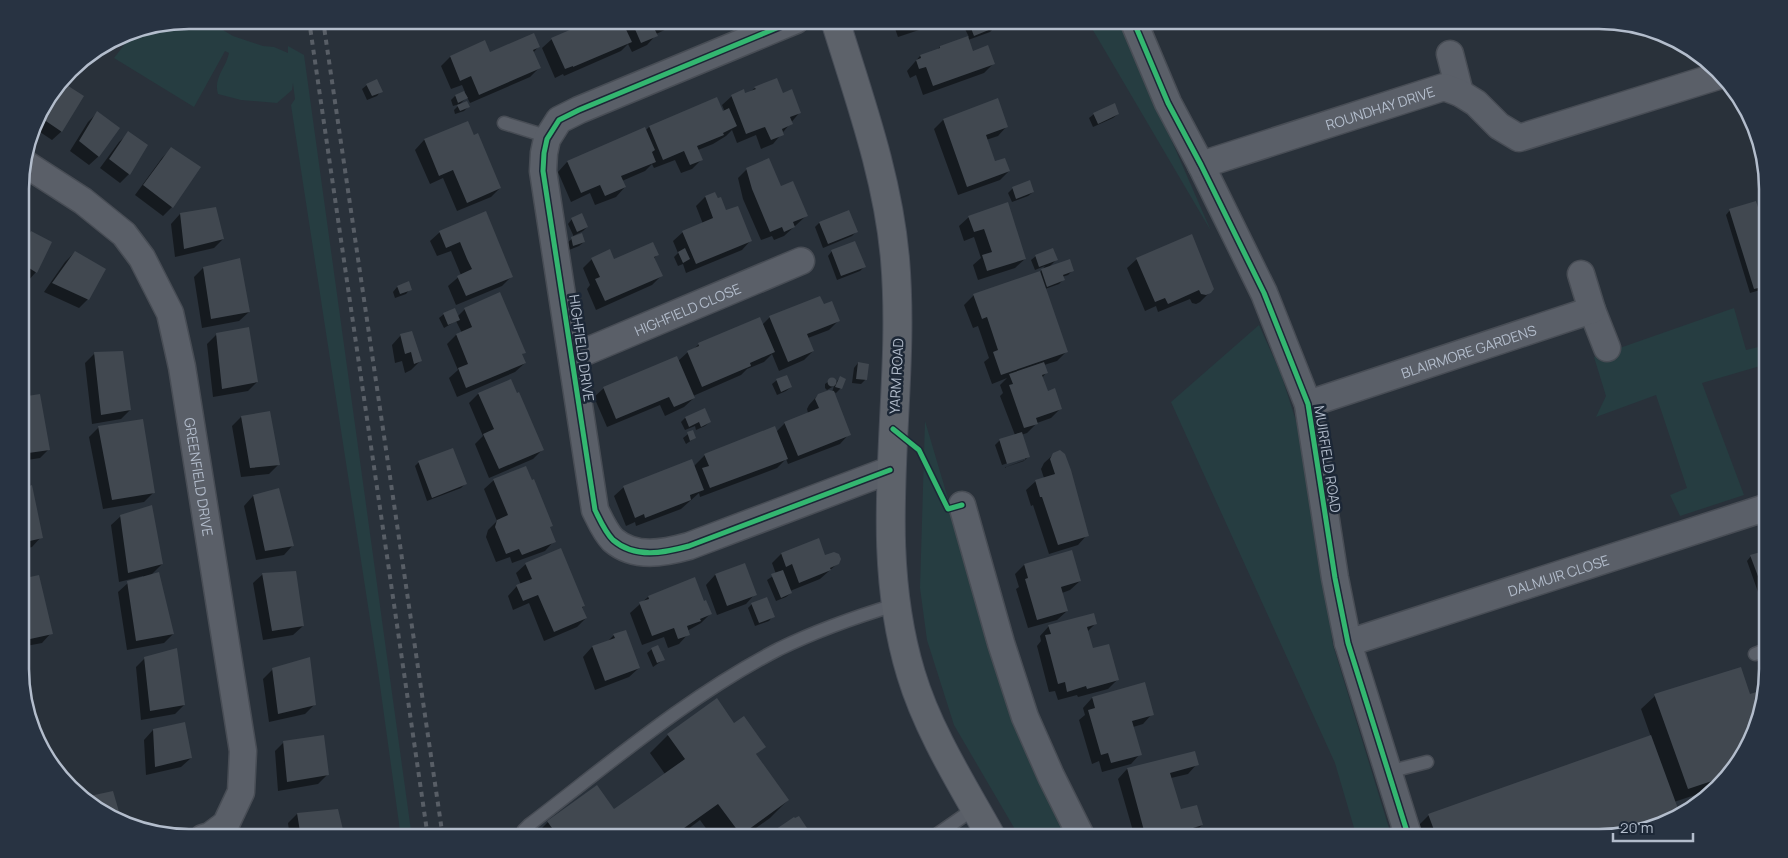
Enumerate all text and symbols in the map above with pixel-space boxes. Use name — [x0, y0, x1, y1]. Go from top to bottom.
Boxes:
street label: ROUNDHAY DRIVE — [1323, 81, 1437, 134]
street label: HIGHFIELD CLOSE — [631, 278, 743, 340]
street label: HIGHFIELD DRIVE — [565, 293, 599, 403]
street label: BLAIRMORE GARDENS — [1398, 320, 1539, 382]
street label: YARM ROAD — [885, 338, 907, 414]
street label: MUIRFIELD ROAD — [1310, 404, 1346, 514]
street label: GREENFIELD DRIVE — [181, 416, 218, 538]
street label: DALMUIR CLOSE — [1505, 550, 1611, 600]
scale bar — [1613, 810, 1693, 842]
text: 20 m — [1620, 817, 1653, 838]

